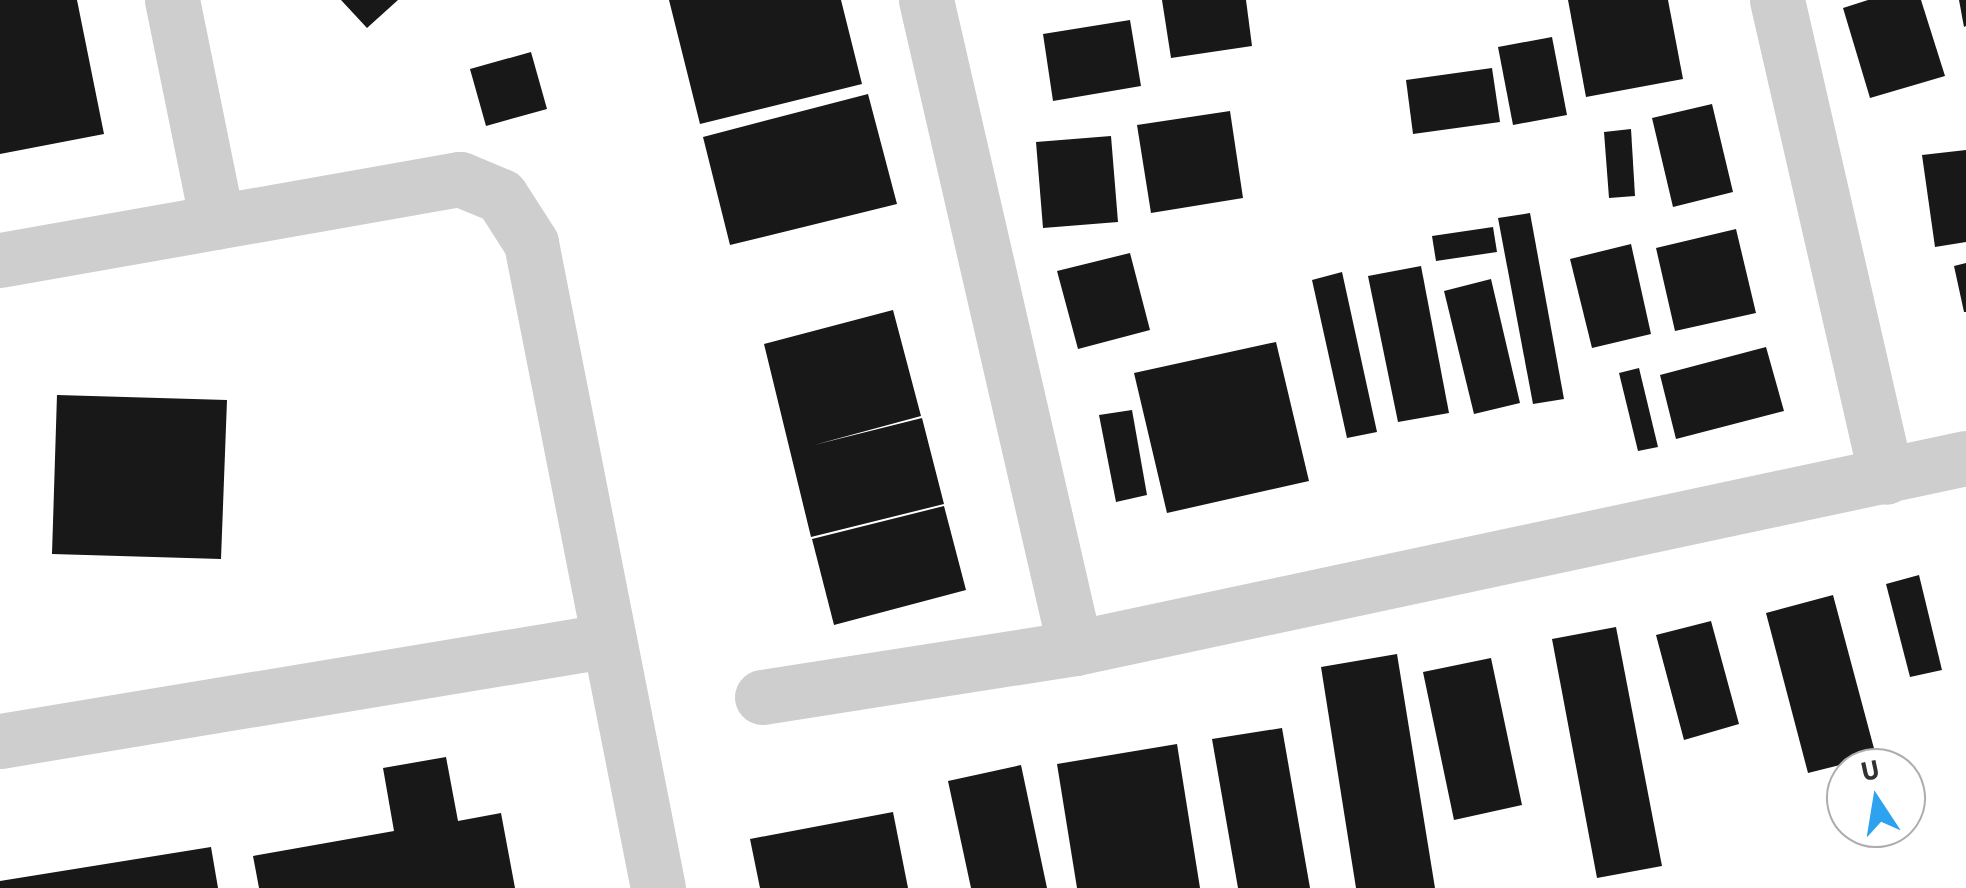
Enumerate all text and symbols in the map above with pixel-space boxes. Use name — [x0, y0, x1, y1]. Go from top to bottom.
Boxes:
north arrow — [1826, 748, 1926, 848]
text: U — [1857, 749, 1883, 792]

